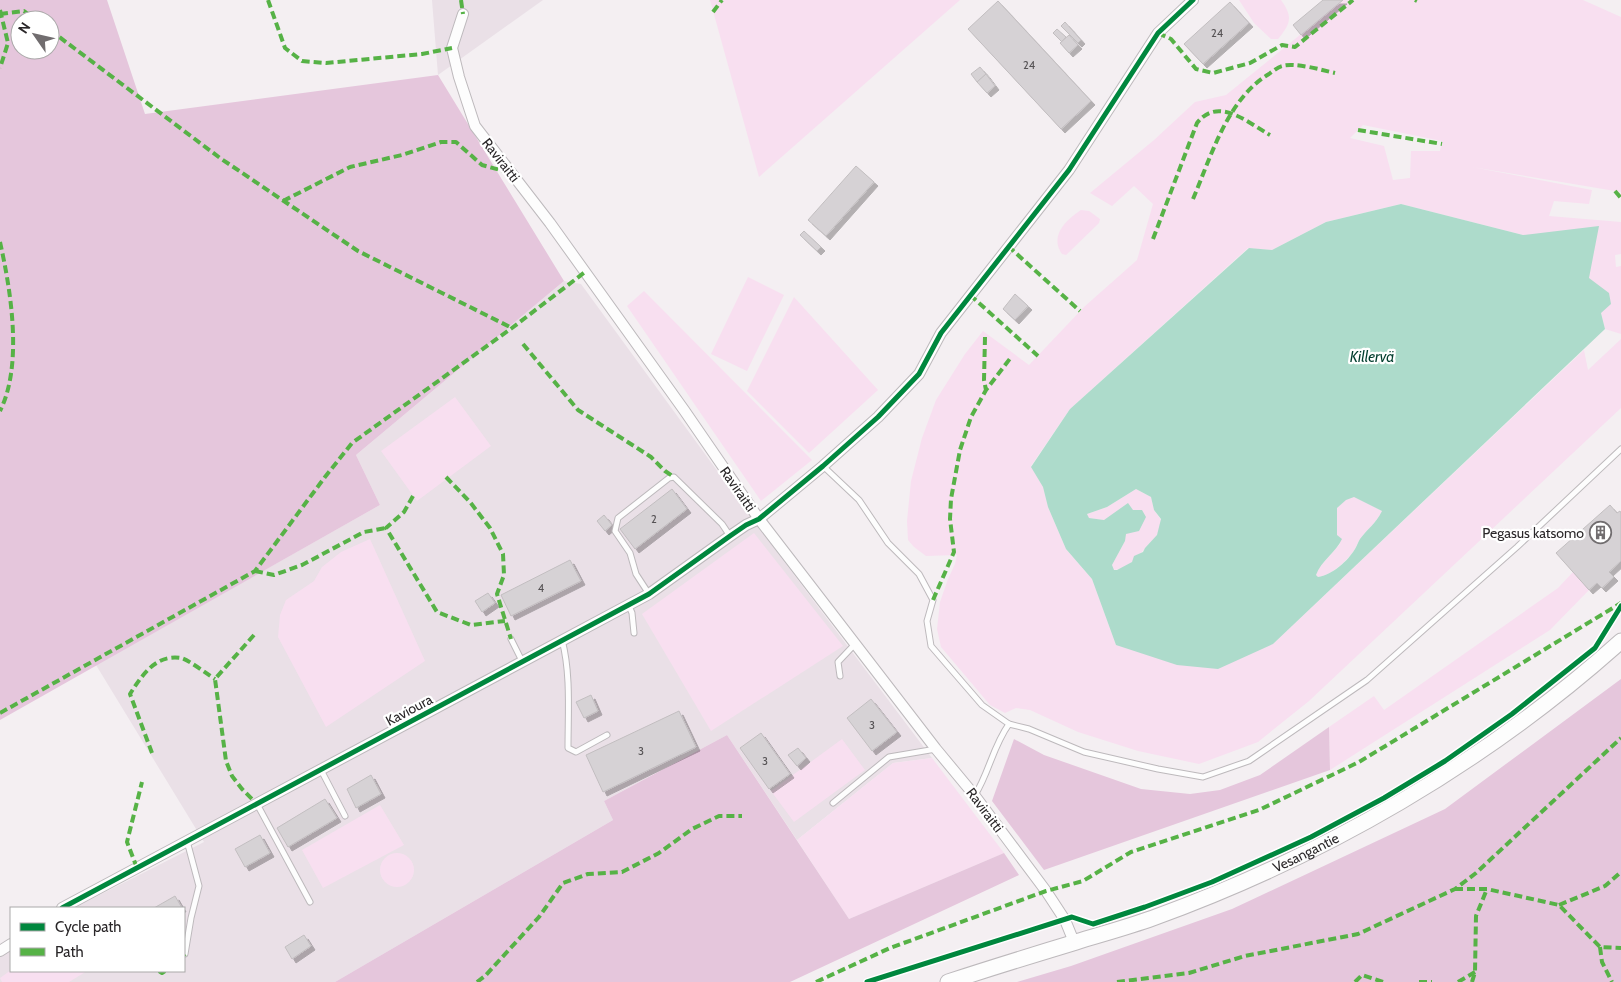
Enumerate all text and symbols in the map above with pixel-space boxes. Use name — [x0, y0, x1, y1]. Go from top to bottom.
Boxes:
north arrow — [10, 10, 60, 60]
text: N — [14, 19, 34, 37]
house number: 24 — [1211, 26, 1224, 40]
house number: 24 — [1023, 58, 1036, 72]
street label: Raviraitti — [478, 134, 524, 186]
water label: Killervä — [1350, 348, 1394, 366]
street label: Raviraitti — [716, 463, 760, 515]
house number: 2 — [651, 512, 657, 526]
building icon: Pegasus katsomo — [1588, 521, 1612, 545]
place label: Pegasus katsomo — [1482, 524, 1584, 542]
house number: 4 — [538, 581, 545, 595]
street label: Kavioura — [383, 690, 436, 730]
house number: 3 — [869, 718, 875, 732]
house number: 3 — [638, 744, 644, 758]
house number: 3 — [762, 754, 768, 768]
street label: Raviraitti — [962, 784, 1008, 836]
street label: Vesangantie — [1270, 829, 1342, 876]
legend — [10, 907, 185, 972]
text: Cycle path — [55, 918, 121, 936]
text: Path — [55, 943, 84, 961]

